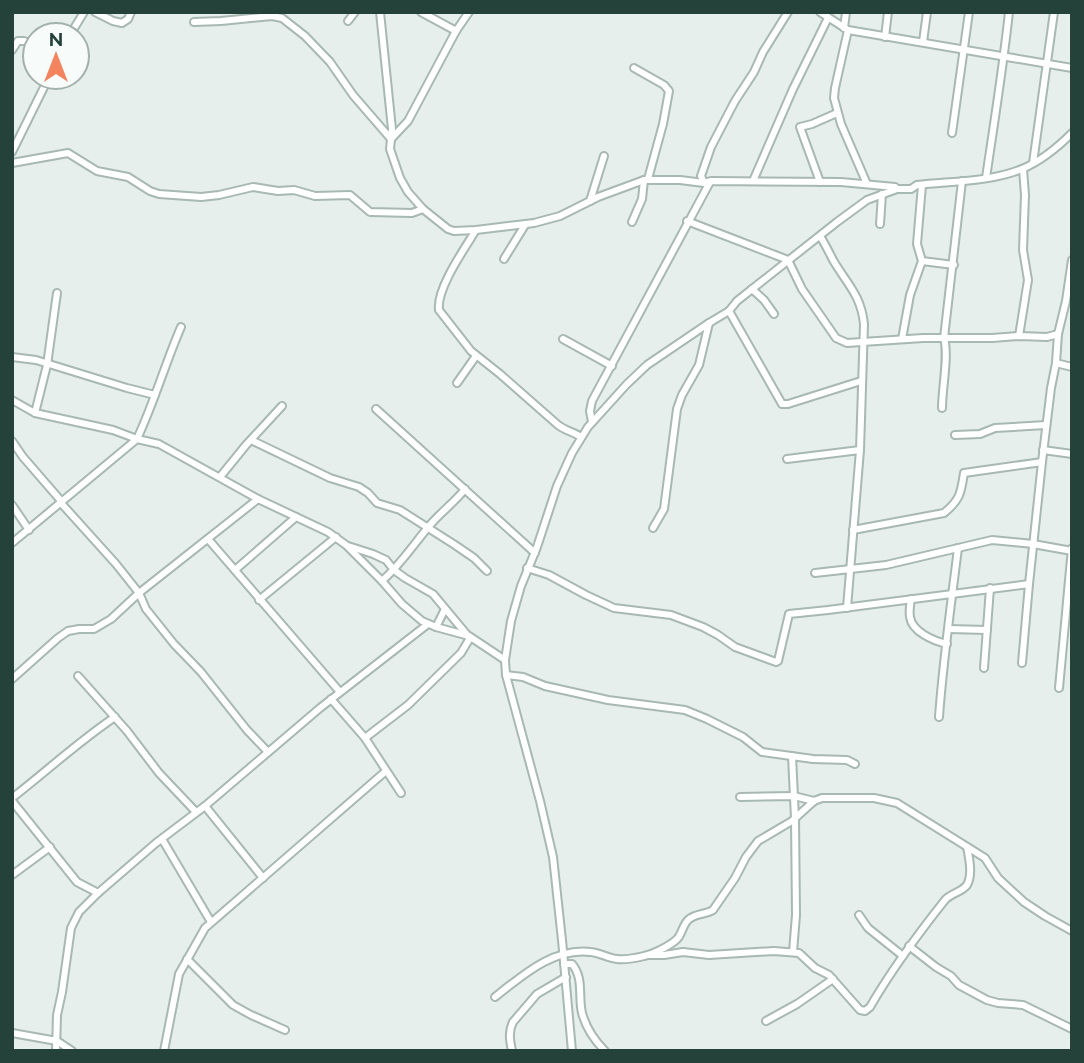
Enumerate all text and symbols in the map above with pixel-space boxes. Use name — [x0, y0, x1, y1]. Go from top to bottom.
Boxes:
north arrow — [21, 21, 91, 91]
text: N — [49, 28, 63, 50]

